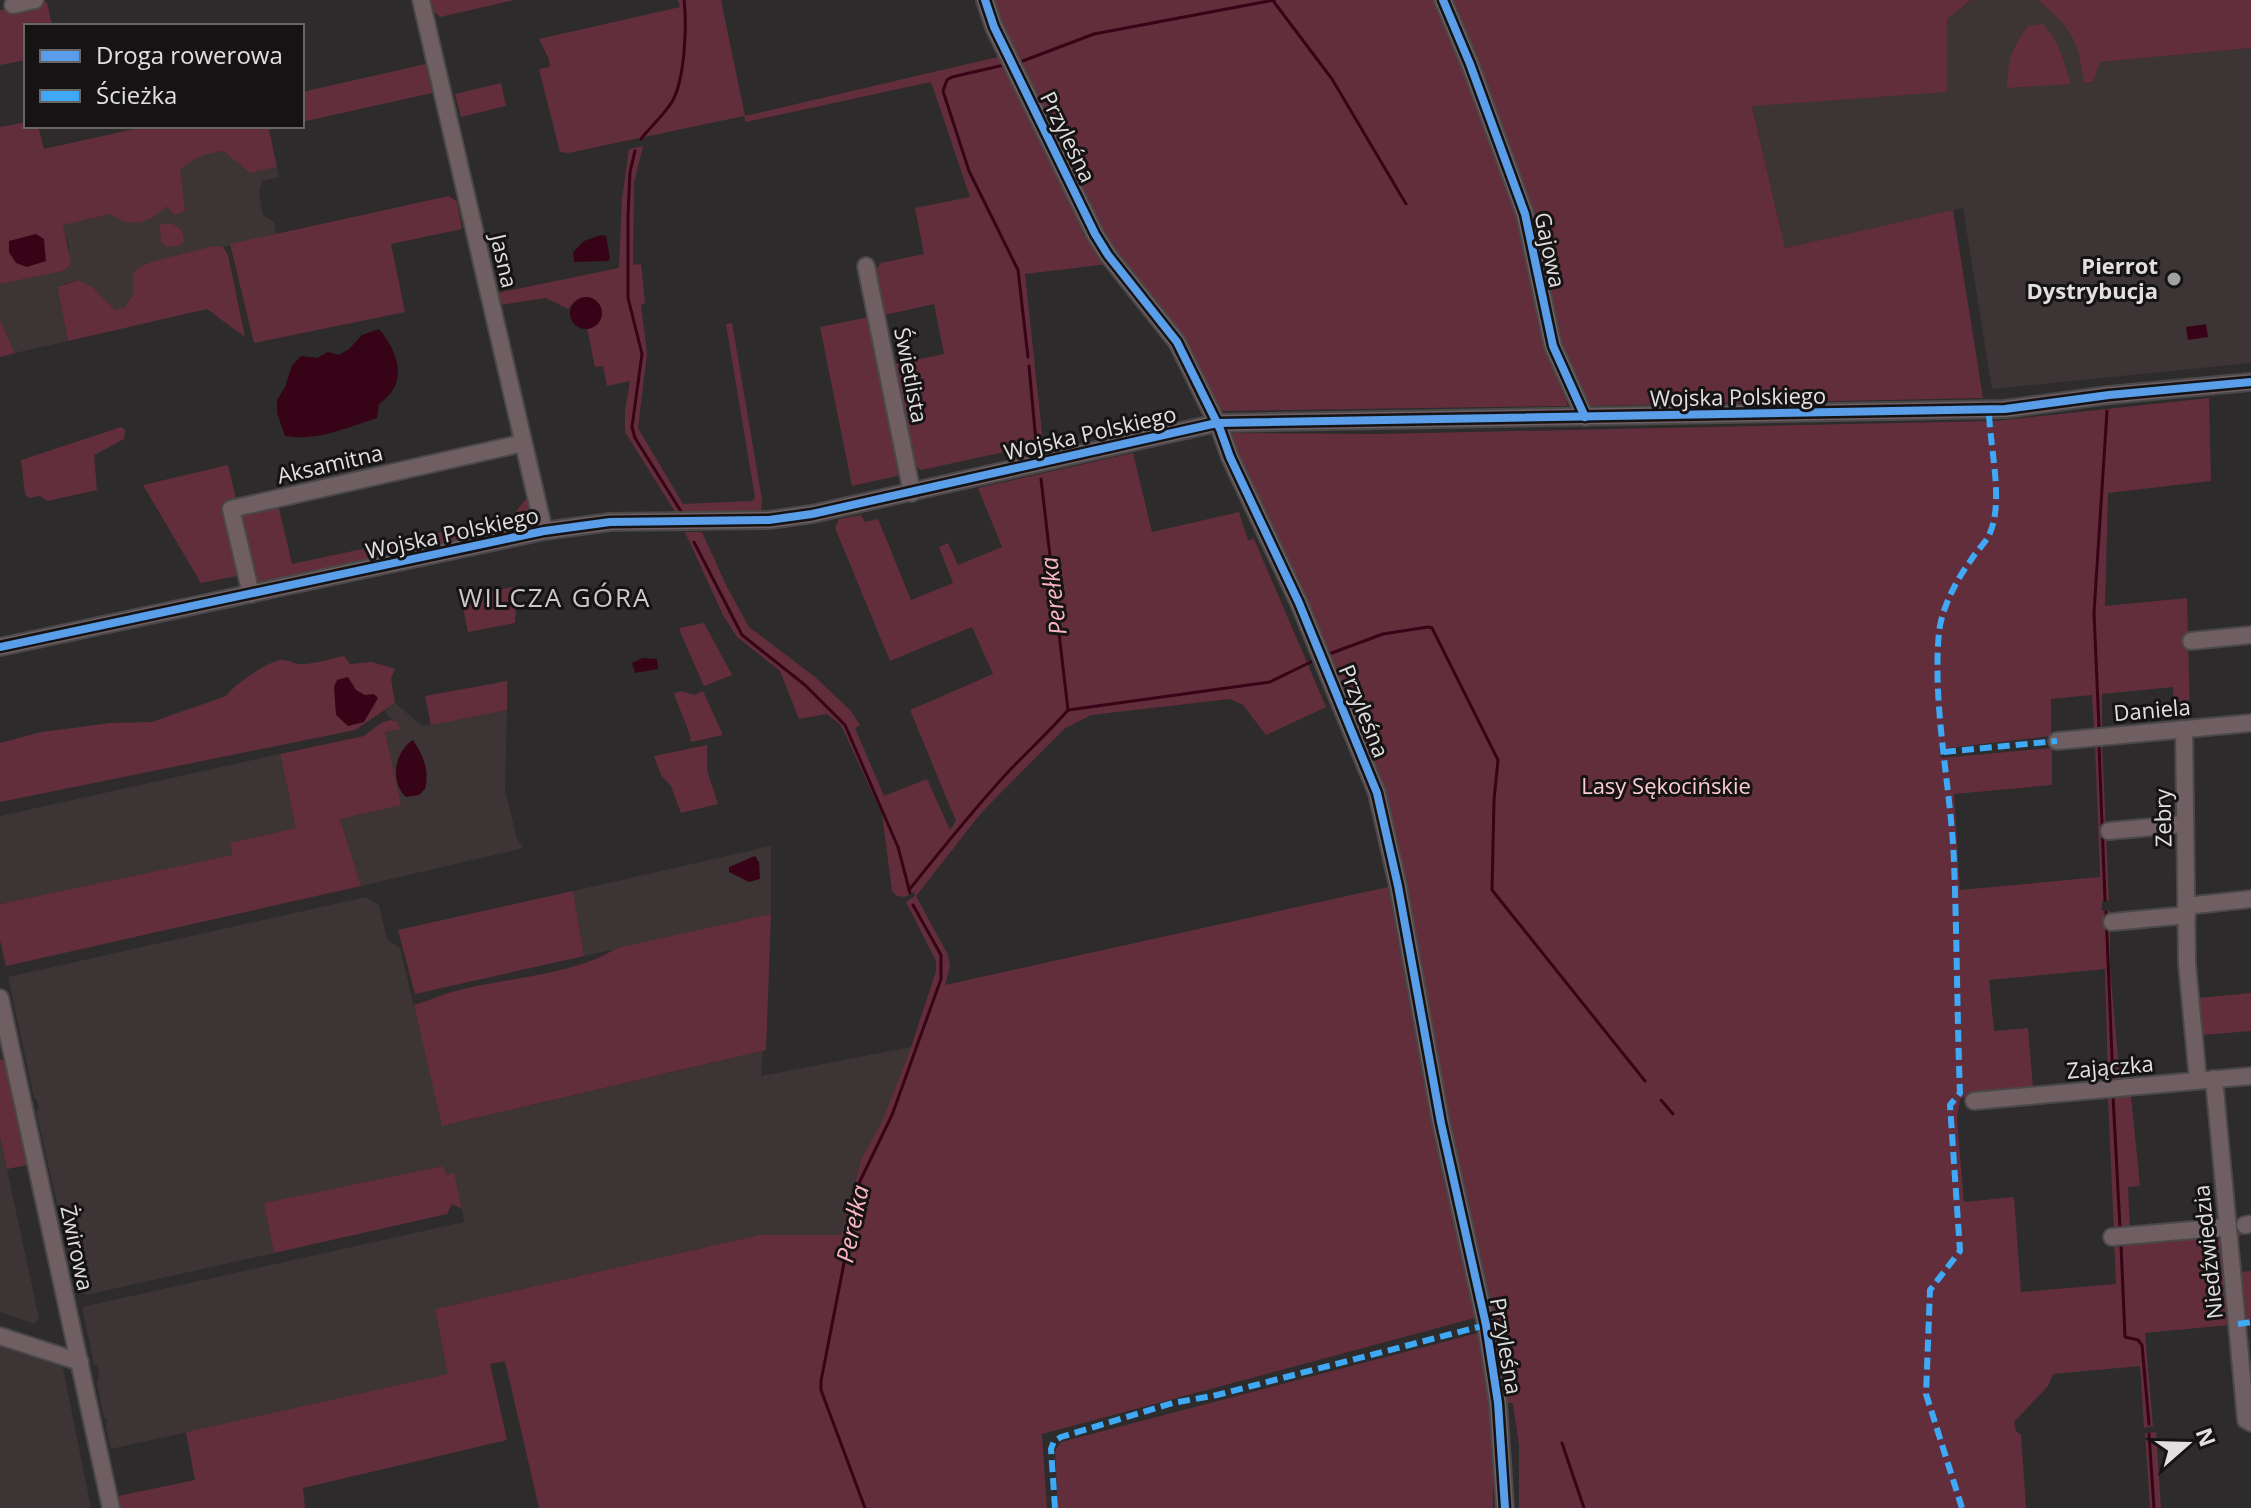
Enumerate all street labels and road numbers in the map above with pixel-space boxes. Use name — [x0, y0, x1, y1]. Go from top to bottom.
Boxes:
street label: Przyleśna — [1034, 86, 1104, 187]
street label: Gajowa — [1528, 209, 1574, 290]
street label: Jasna — [484, 229, 526, 291]
street label: Świetlista — [888, 325, 936, 425]
street label: Wojska Polskiego — [1650, 379, 1826, 413]
street label: Wojska Polskiego — [1001, 398, 1179, 466]
street label: Aksamitna — [274, 436, 386, 490]
street label: Wojska Polskiego — [362, 499, 541, 565]
street label: Przyleśna — [1333, 660, 1397, 762]
street label: Daniela — [2112, 691, 2192, 727]
street label: Zebry — [2146, 788, 2178, 847]
street label: Zajączka — [2065, 1047, 2155, 1085]
street label: Niedźwiedzia — [2185, 1184, 2229, 1321]
street label: Żwirowa — [54, 1202, 102, 1293]
street label: Przyleśna — [1484, 1295, 1530, 1397]

